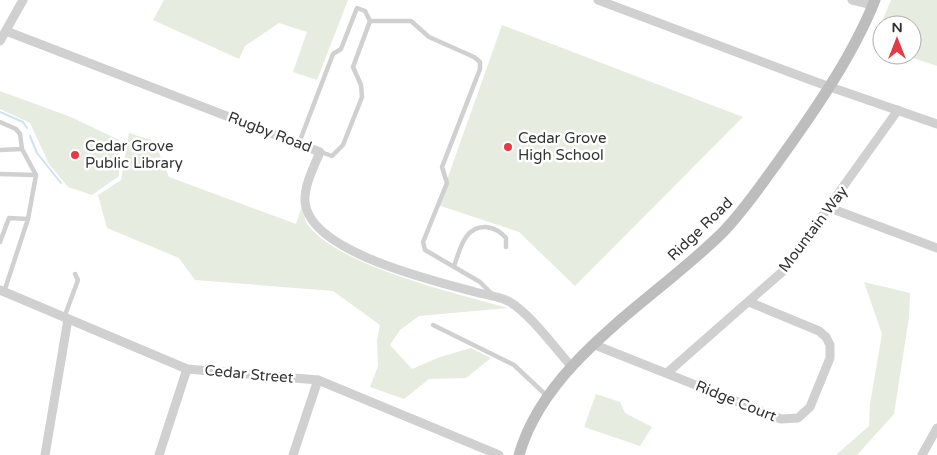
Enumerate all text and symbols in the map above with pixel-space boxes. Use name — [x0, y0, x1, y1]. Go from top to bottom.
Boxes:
north arrow — [872, 15, 922, 65]
text: N — [891, 19, 903, 36]
street label: Rugby Road — [226, 108, 314, 156]
place label: Cedar Grove High School — [518, 129, 606, 164]
place label: Cedar Grove Public Library — [85, 137, 183, 172]
marker: Cedar Grove High School — [502, 141, 514, 153]
marker: Cedar Grove Public Library — [69, 149, 81, 161]
street label: Mountain Way — [775, 182, 851, 276]
street label: Ridge Road — [664, 194, 736, 264]
street label: Cedar Street — [204, 361, 294, 387]
street label: Ridge Court — [693, 377, 779, 425]

